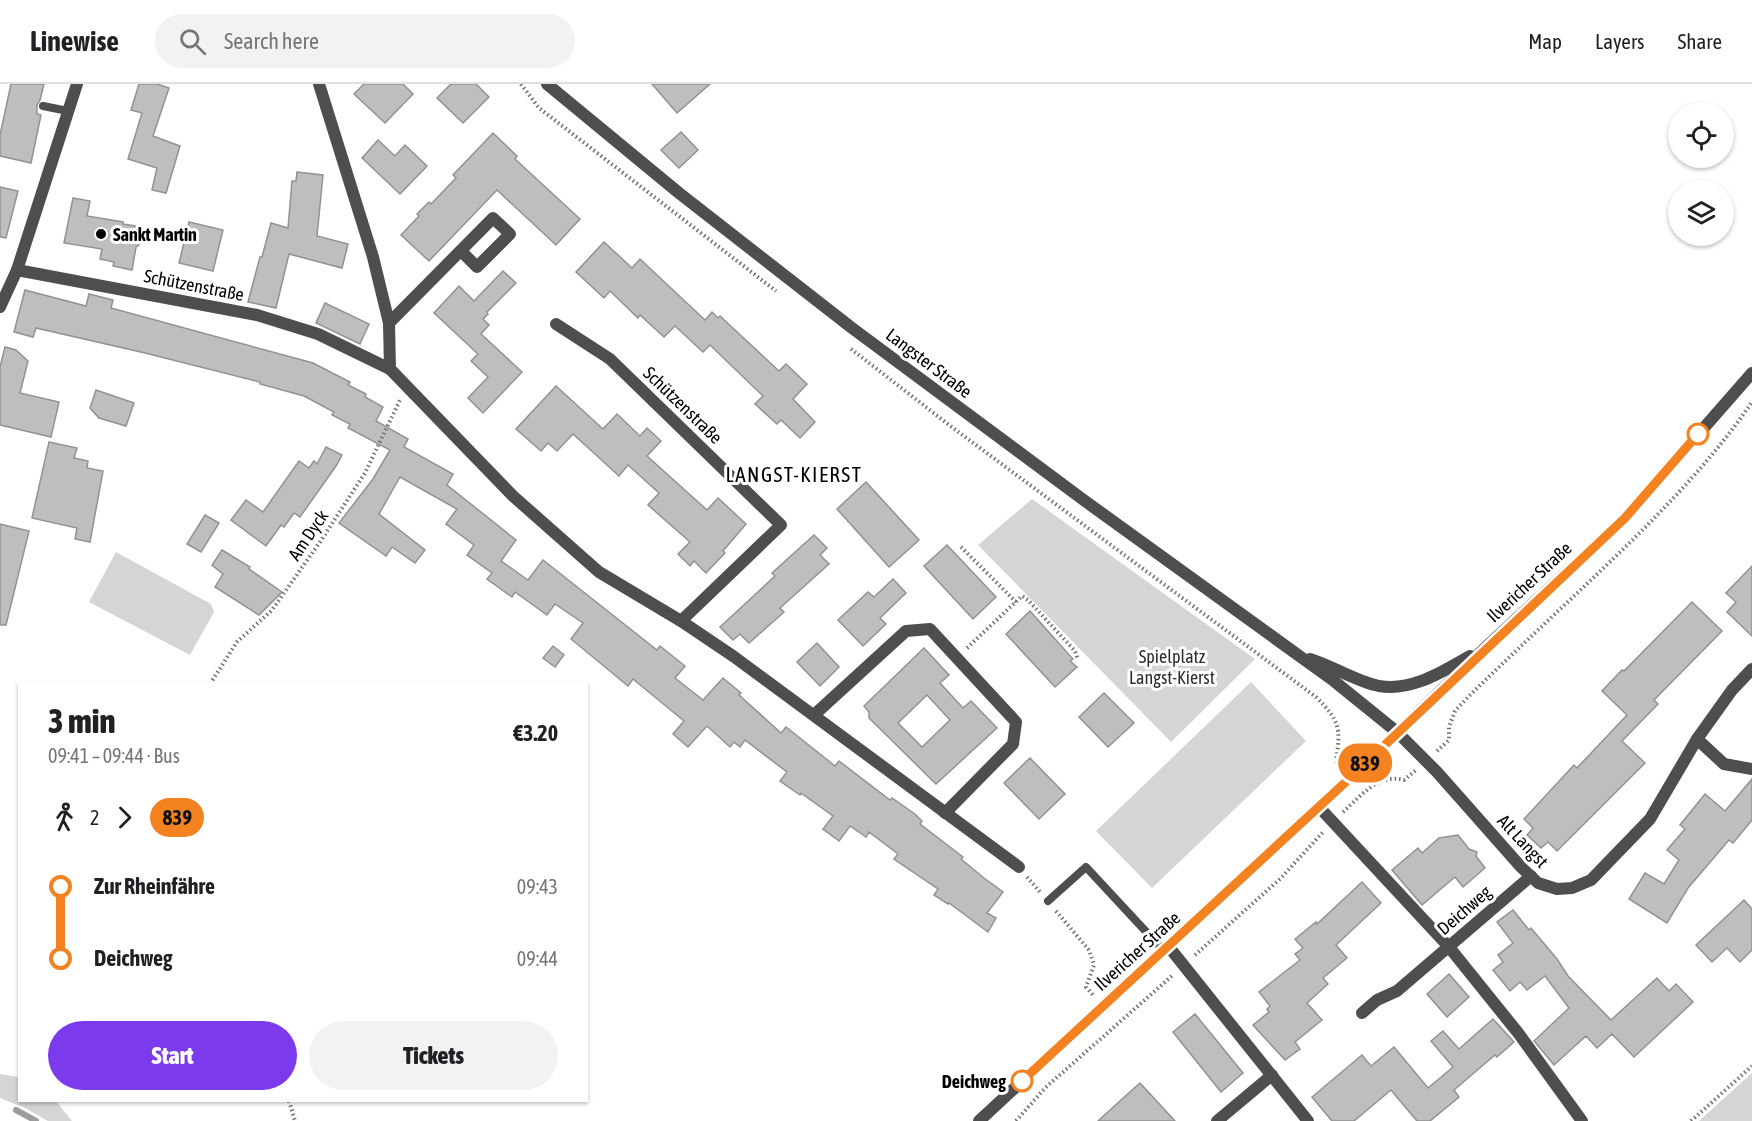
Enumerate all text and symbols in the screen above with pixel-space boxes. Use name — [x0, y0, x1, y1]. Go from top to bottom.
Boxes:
search box — [155, 14, 575, 68]
text: Linewise — [30, 25, 119, 57]
icon: search — [176, 25, 209, 58]
text: Search here — [224, 28, 319, 54]
text: Map — [1528, 29, 1562, 53]
text: Layers — [1595, 29, 1645, 53]
text: Share — [1678, 29, 1722, 53]
map controls — [1668, 102, 1734, 246]
button: locate — [1668, 102, 1734, 168]
button: layers — [1668, 180, 1734, 246]
place label: Sankt Martin — [113, 224, 197, 245]
marker: Sankt Martin — [94, 227, 108, 241]
street label: Schützenstraße — [142, 265, 246, 305]
street label: Langster Straße — [882, 324, 976, 402]
street label: Schützenstraße — [639, 362, 727, 448]
unlabelled marker — [1687, 423, 1709, 445]
district label: LANGST-KIERST — [726, 462, 862, 486]
street label: Am Dyck — [284, 506, 332, 564]
street label: Ilvericher Straße — [1482, 537, 1576, 627]
park label: Spielplatz Langst-Kierst — [1129, 646, 1215, 688]
text: 3 min — [48, 702, 115, 740]
text: €3.20 — [513, 720, 558, 746]
text: 09:41 – 09:44 · Bus — [48, 744, 180, 767]
line badge: 839 — [1330, 744, 1400, 782]
text: 839 — [1350, 751, 1380, 775]
icon: walk — [48, 801, 81, 834]
icon: forward — [108, 801, 141, 834]
text: 839 — [162, 805, 192, 829]
text: 2 — [90, 806, 99, 829]
street label: Alt Langst — [1493, 810, 1553, 872]
text: Zur Rheinfähre — [94, 873, 215, 899]
text: 09:43 — [517, 875, 558, 898]
street label: Deichweg — [1433, 881, 1495, 939]
street label: Ilvericher Straße — [1090, 907, 1184, 995]
text: Deichweg — [94, 945, 173, 971]
text: 09:44 — [517, 947, 558, 970]
button: Start — [48, 1021, 297, 1090]
button: Tickets — [309, 1021, 558, 1090]
marker: Deichweg — [1011, 1070, 1033, 1092]
place label: Deichweg — [942, 1071, 1006, 1092]

